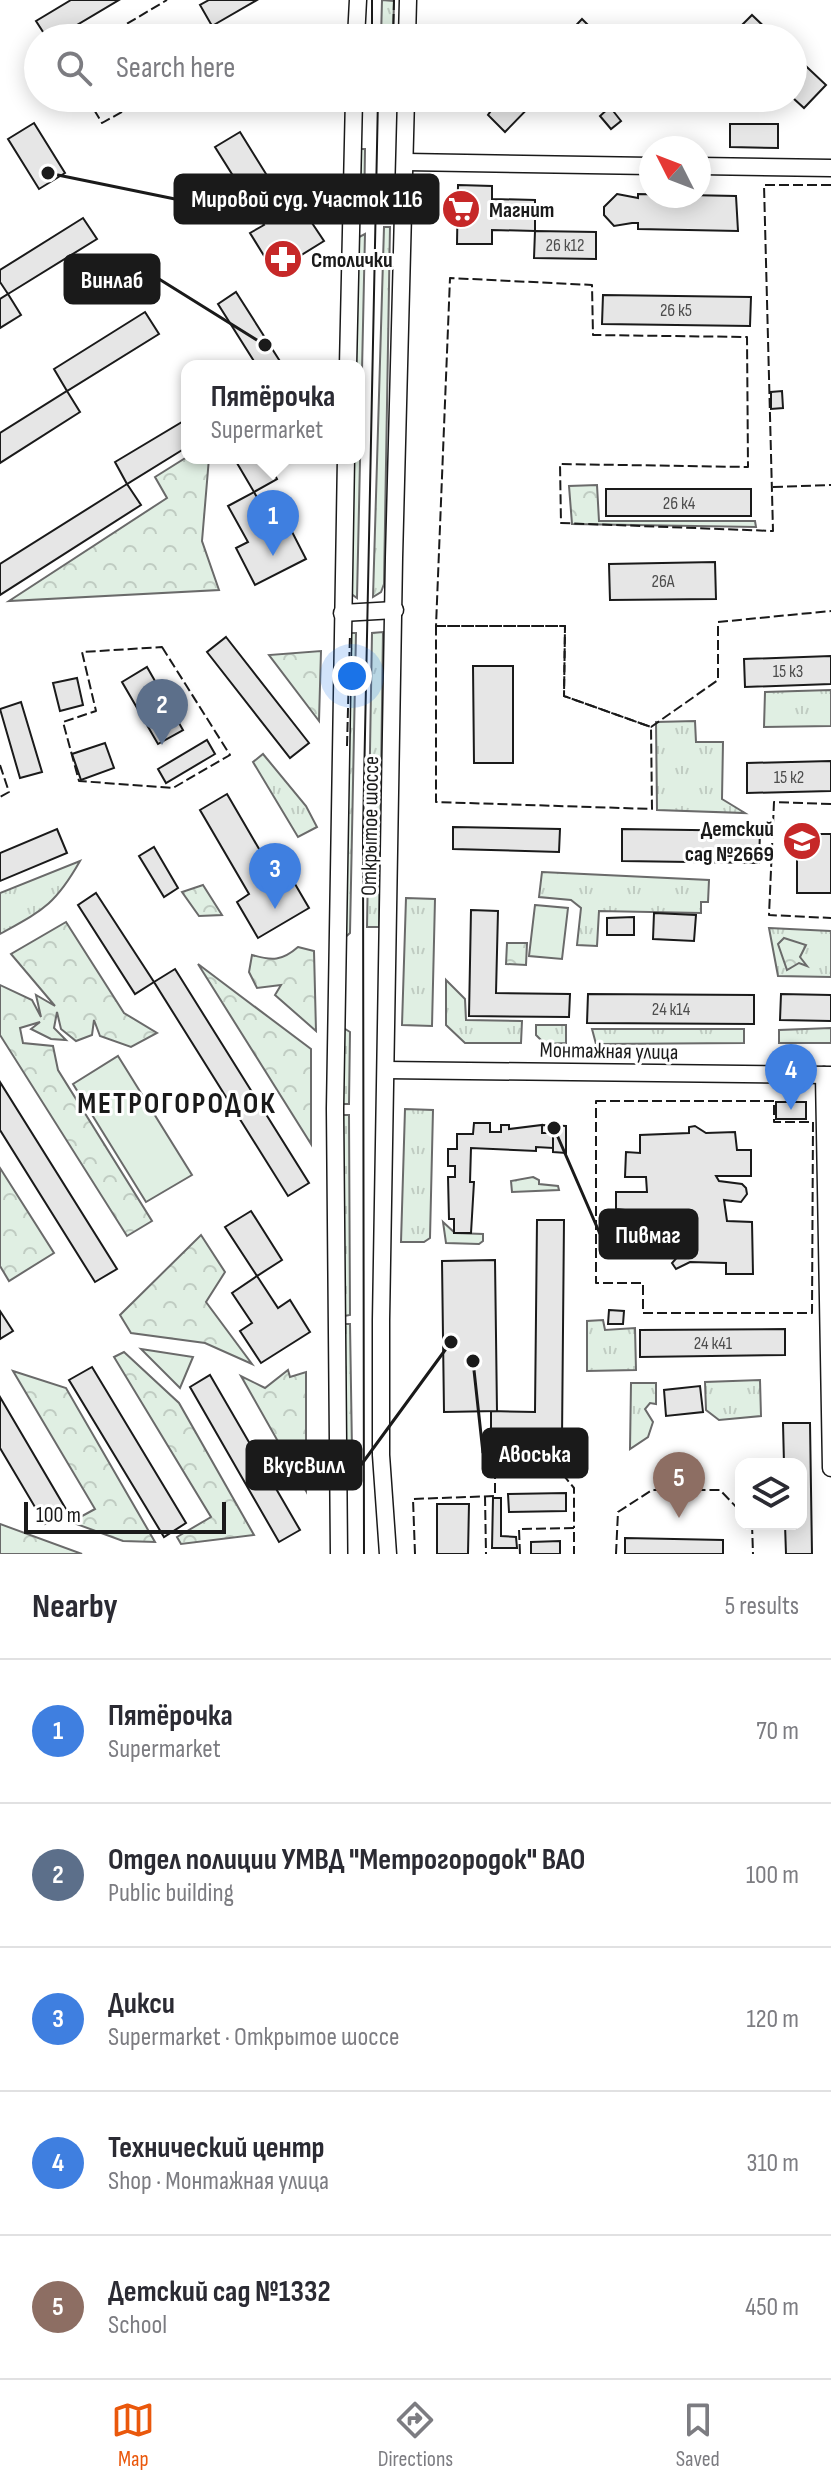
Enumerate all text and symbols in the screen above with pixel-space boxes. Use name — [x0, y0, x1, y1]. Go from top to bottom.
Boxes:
search box — [24, 24, 807, 112]
icon: search — [52, 46, 96, 90]
text: Search here — [116, 50, 235, 86]
north arrow — [639, 136, 711, 208]
callout: Мировой суд. Участок 116 — [175, 175, 438, 223]
text: Мировой суд. Участок 116 — [191, 185, 423, 214]
supermarket icon: Магнит — [440, 188, 482, 230]
place label: Магнит — [489, 197, 554, 224]
house number: 26 к12 — [546, 235, 584, 256]
pharmacy icon: Столички — [262, 238, 304, 280]
place label: Столички — [311, 247, 393, 274]
callout: Винлаб — [65, 255, 159, 303]
text: Винлаб — [81, 266, 143, 295]
house number: 26 к5 — [660, 300, 692, 321]
popup — [181, 360, 365, 464]
text: Пятёрочка — [211, 379, 335, 415]
text: Supermarket — [211, 415, 323, 446]
pin: 1 — [247, 490, 299, 556]
house number: 26 к4 — [663, 493, 696, 514]
house number: 26А — [651, 571, 675, 592]
your location — [332, 656, 372, 696]
house number: 15 к3 — [773, 661, 803, 682]
pin: 2 — [136, 679, 188, 745]
street label: Открытое шоссе — [356, 756, 385, 896]
house number: 15 к2 — [774, 767, 804, 788]
place label: Детский сад №2669 — [685, 816, 774, 868]
school or university icon: Детский сад №2669 — [781, 820, 823, 862]
pin: 3 — [249, 843, 301, 909]
house number: 24 к14 — [652, 999, 691, 1020]
street label: Монтажная улица — [539, 1037, 678, 1066]
pin: 4 — [765, 1044, 817, 1110]
district label: МЕТРОГОРОДОК — [77, 1086, 277, 1122]
callout: Пивмаг — [600, 1210, 697, 1258]
text: Пивмаг — [615, 1221, 681, 1250]
house number: 24 к41 — [694, 1333, 733, 1354]
callout: Авоська — [483, 1429, 587, 1477]
text: Авоська — [498, 1440, 571, 1469]
callout: ВкусВилл — [247, 1441, 361, 1489]
text: ВкусВилл — [263, 1451, 346, 1480]
pin: 5 — [653, 1452, 705, 1518]
map controls — [735, 1458, 807, 1530]
button: layers — [735, 1458, 807, 1530]
scale bar — [24, 1498, 226, 1534]
text: 100 m — [36, 1502, 81, 1529]
text: Nearby — [32, 1586, 118, 1627]
text: 5 results — [725, 1591, 799, 1622]
text: Пятёрочка — [108, 1698, 233, 1734]
text: 1 — [53, 1716, 63, 1747]
text: 70 m — [756, 1716, 799, 1747]
text: Supermarket — [108, 1734, 221, 1765]
text: Отдел полиции УМВД "Метрогородок" ВАО — [108, 1842, 585, 1878]
text: 2 — [52, 1860, 64, 1891]
text: 100 m — [746, 1860, 799, 1891]
text: Public building — [108, 1878, 234, 1909]
text: Дикси — [108, 1986, 175, 2022]
text: 3 — [52, 2004, 64, 2035]
text: 120 m — [746, 2004, 799, 2035]
text: Supermarket · Открытое шоссе — [108, 2022, 399, 2053]
text: Технический центр — [108, 2130, 325, 2166]
text: 4 — [52, 2148, 64, 2179]
text: 310 m — [747, 2148, 799, 2179]
text: Shop · Монтажная улица — [108, 2166, 329, 2197]
text: Детский сад №1332 — [108, 2274, 331, 2310]
text: 5 — [52, 2292, 64, 2323]
text: 450 m — [745, 2292, 799, 2323]
text: School — [108, 2310, 167, 2341]
tab: Map — [111, 2398, 155, 2473]
tab: Directions — [378, 2398, 453, 2473]
tab: Saved — [676, 2398, 720, 2473]

